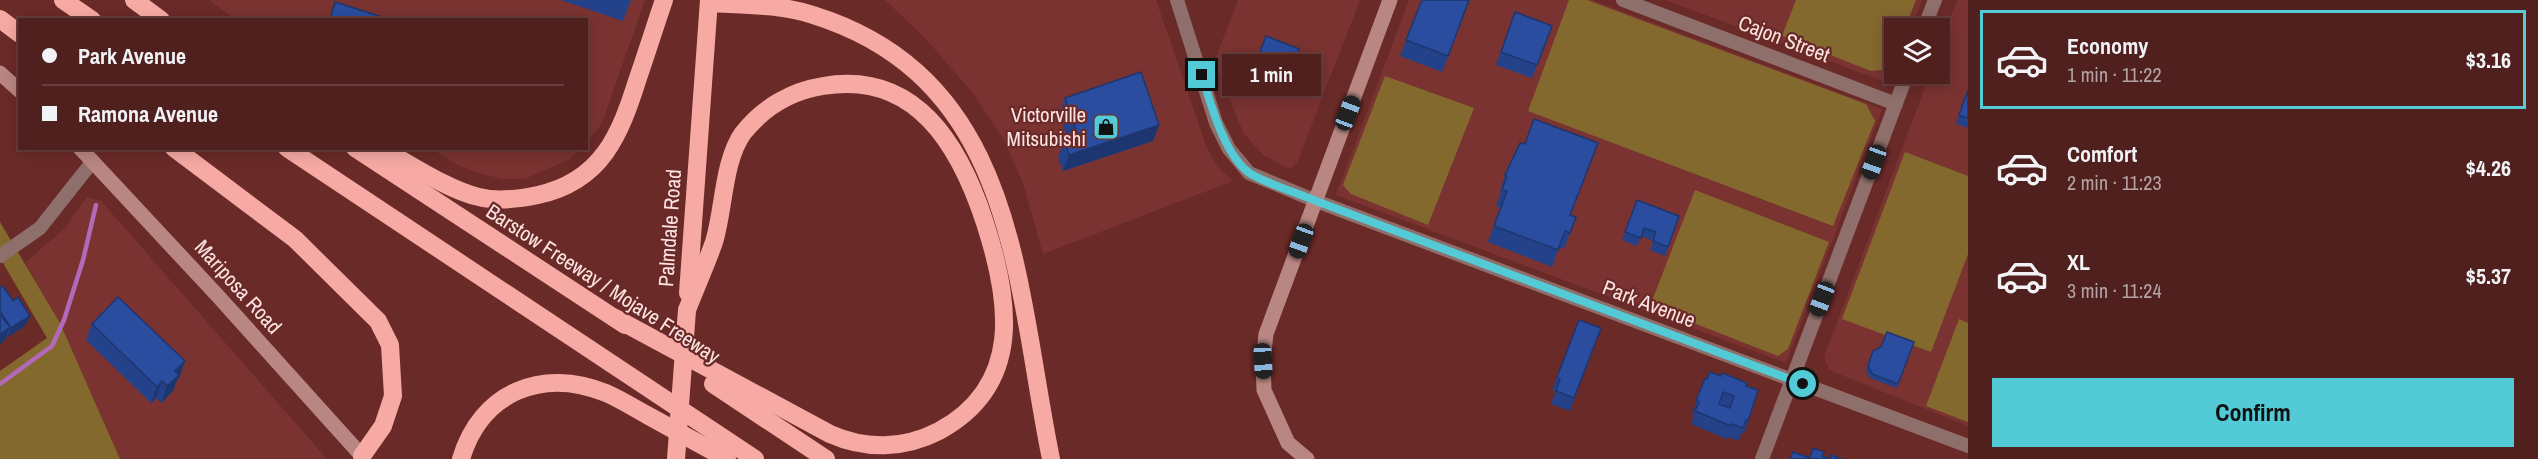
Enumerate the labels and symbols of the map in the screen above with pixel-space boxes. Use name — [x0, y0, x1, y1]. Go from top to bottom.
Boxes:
street label: Cajon Street — [1734, 8, 1834, 69]
callout: 1 min — [1223, 54, 1322, 96]
route end — [1188, 61, 1215, 88]
car — [1333, 93, 1363, 133]
place label: Victorville Mitsubishi — [1007, 100, 1086, 153]
shop icon: Victorville Mitsubishi — [1091, 112, 1121, 142]
car — [1859, 142, 1889, 182]
street label: Palmdale Road — [651, 168, 688, 288]
street label: Barstow Freeway / Mojave Freeway — [481, 197, 726, 370]
car — [1286, 221, 1316, 261]
street label: Mariposa Road — [188, 233, 289, 340]
street label: Park Avenue — [1599, 273, 1700, 335]
car — [1807, 279, 1837, 319]
car — [1253, 343, 1273, 379]
route start — [1789, 370, 1816, 397]

